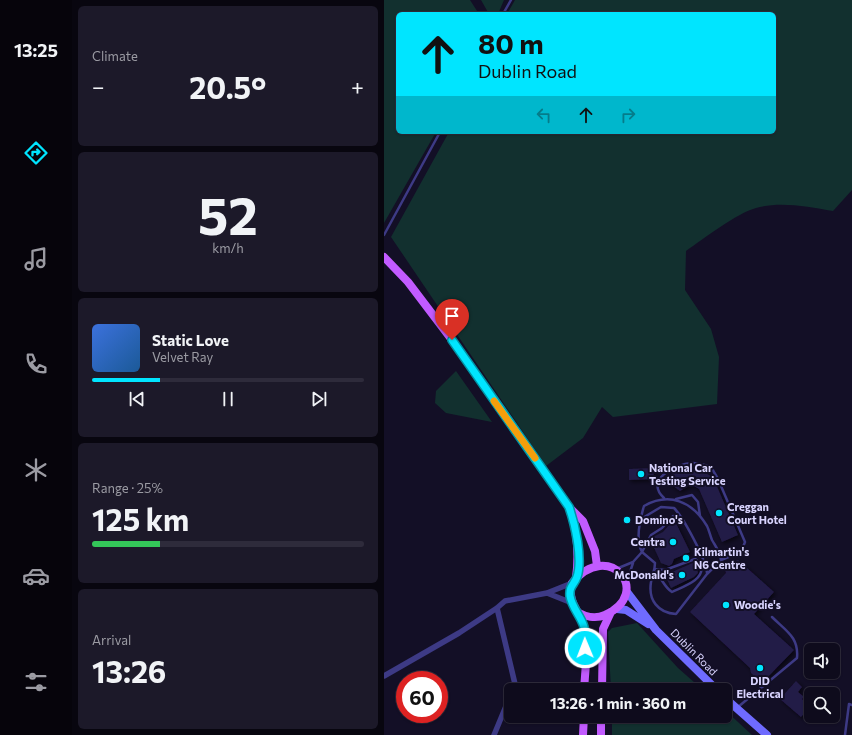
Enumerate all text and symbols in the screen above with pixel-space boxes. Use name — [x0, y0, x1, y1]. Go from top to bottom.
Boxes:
text: 80 m — [478, 26, 544, 60]
icon: ahead — [412, 28, 464, 80]
text: 13:25 — [14, 39, 58, 61]
text: Climate — [92, 48, 138, 64]
text: Dublin Road — [478, 60, 577, 82]
text: 20.5° — [189, 68, 266, 105]
text: − — [92, 73, 105, 100]
text: + — [351, 73, 364, 100]
icon: left — [533, 104, 555, 126]
icon: ahead — [575, 104, 597, 126]
icon: right — [617, 104, 639, 126]
icon: directions — [22, 139, 50, 167]
text: 52 — [198, 182, 258, 246]
text: km/h — [212, 240, 244, 256]
icon: music — [22, 245, 50, 273]
pin — [435, 299, 469, 340]
icon: arrive — [441, 305, 463, 327]
text: Static Love — [152, 331, 229, 349]
text: Velvet Ray — [152, 349, 213, 365]
icon: phone — [22, 350, 50, 378]
icon: previous — [126, 388, 148, 410]
icon: pause — [217, 388, 239, 410]
icon: next — [308, 388, 330, 410]
icon: climate — [22, 456, 50, 484]
place label: National Car Testing Service — [649, 461, 726, 487]
marker: National Car Testing Service — [636, 469, 646, 479]
text: Range · 25% — [92, 480, 163, 496]
text: 125 km — [92, 500, 189, 537]
place label: Creggan Court Hotel — [727, 500, 787, 526]
marker: Creggan Court Hotel — [714, 508, 724, 518]
place label: Domino's — [635, 513, 683, 526]
marker: Domino's — [622, 515, 632, 525]
place label: Centra — [630, 535, 665, 548]
marker: Centra — [668, 537, 678, 547]
place label: Kilmartin's N6 Centre — [694, 545, 749, 571]
marker: Kilmartin's N6 Centre — [681, 553, 691, 563]
icon: car — [22, 562, 50, 590]
place label: McDonald's — [614, 568, 674, 581]
marker: McDonald's — [677, 570, 687, 580]
place label: Woodie's — [734, 598, 781, 611]
marker: Woodie's — [721, 600, 731, 610]
street label: Dublin Road — [668, 626, 720, 678]
position arrow — [564, 627, 606, 669]
text: Arrival — [92, 632, 131, 648]
map controls — [804, 643, 840, 723]
button: sound — [804, 643, 840, 679]
text: 13:26 — [92, 652, 166, 689]
marker: DID Electrical — [755, 663, 765, 673]
icon: filters — [22, 668, 50, 696]
speed limit sign: 60 — [396, 671, 448, 723]
place label: DID Electrical — [736, 674, 784, 700]
button: search — [804, 687, 840, 723]
text: 13:26 · 1 min · 360 m — [550, 694, 686, 712]

